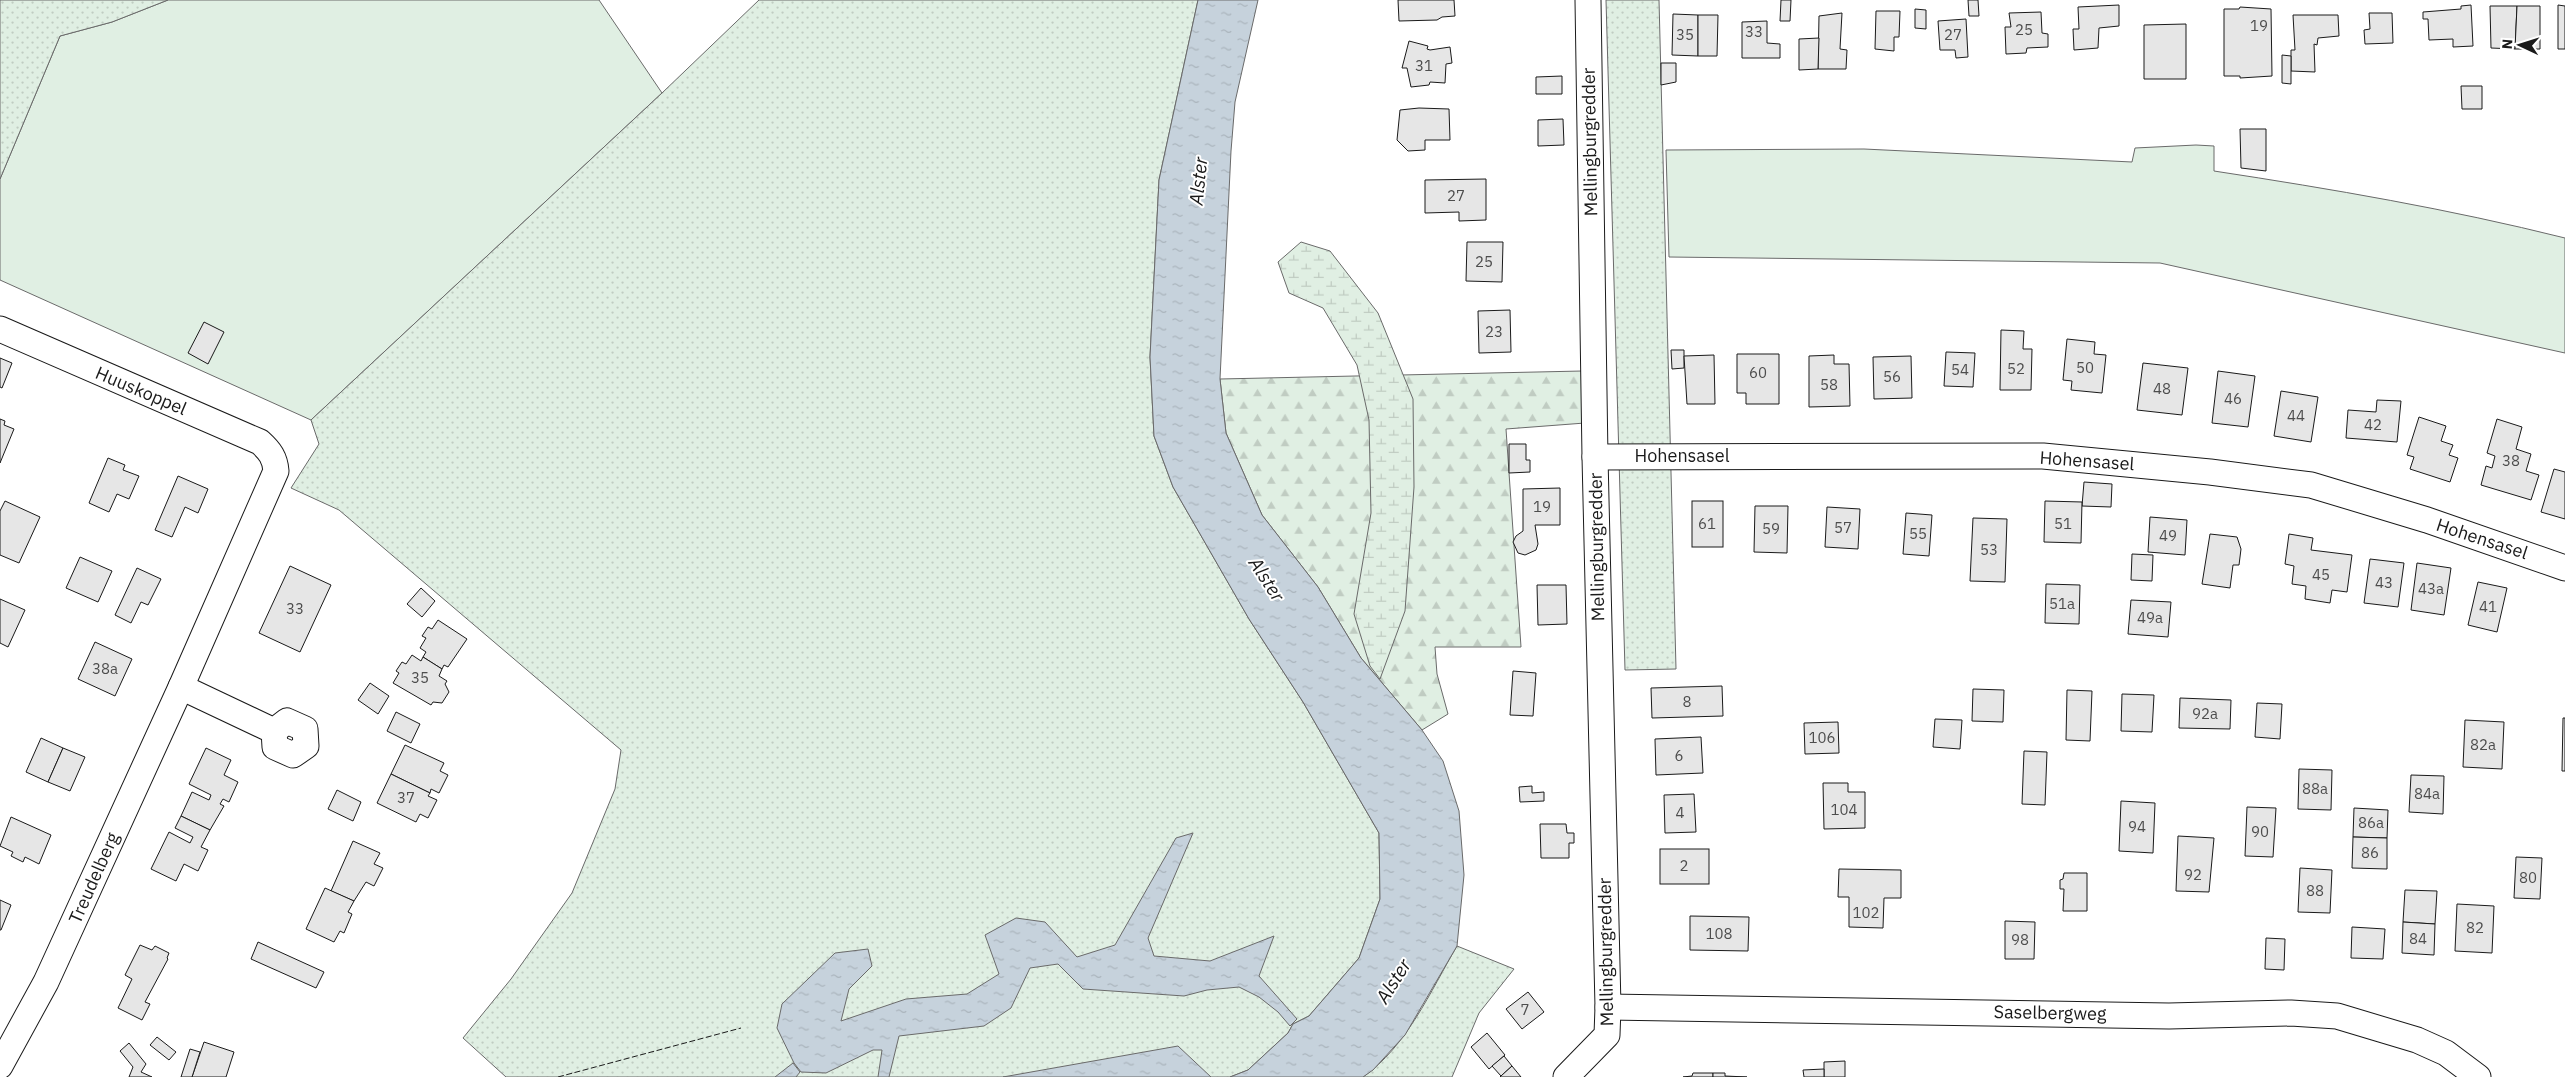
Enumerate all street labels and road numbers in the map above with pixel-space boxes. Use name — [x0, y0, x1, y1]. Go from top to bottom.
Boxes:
street label: Mellingburgredder — [1577, 67, 1602, 216]
street label: Huuskoppel — [92, 361, 190, 420]
street label: Hohensasel — [1634, 444, 1730, 467]
street label: Hohensasel — [2039, 446, 2135, 475]
street label: Mellingburgredder — [1584, 472, 1609, 621]
street label: Hohensasel — [2433, 513, 2531, 564]
street label: Treudelberg — [63, 828, 124, 927]
street label: Mellingburgredder — [1593, 877, 1618, 1026]
street label: Saselbergweg — [1993, 1000, 2107, 1025]

